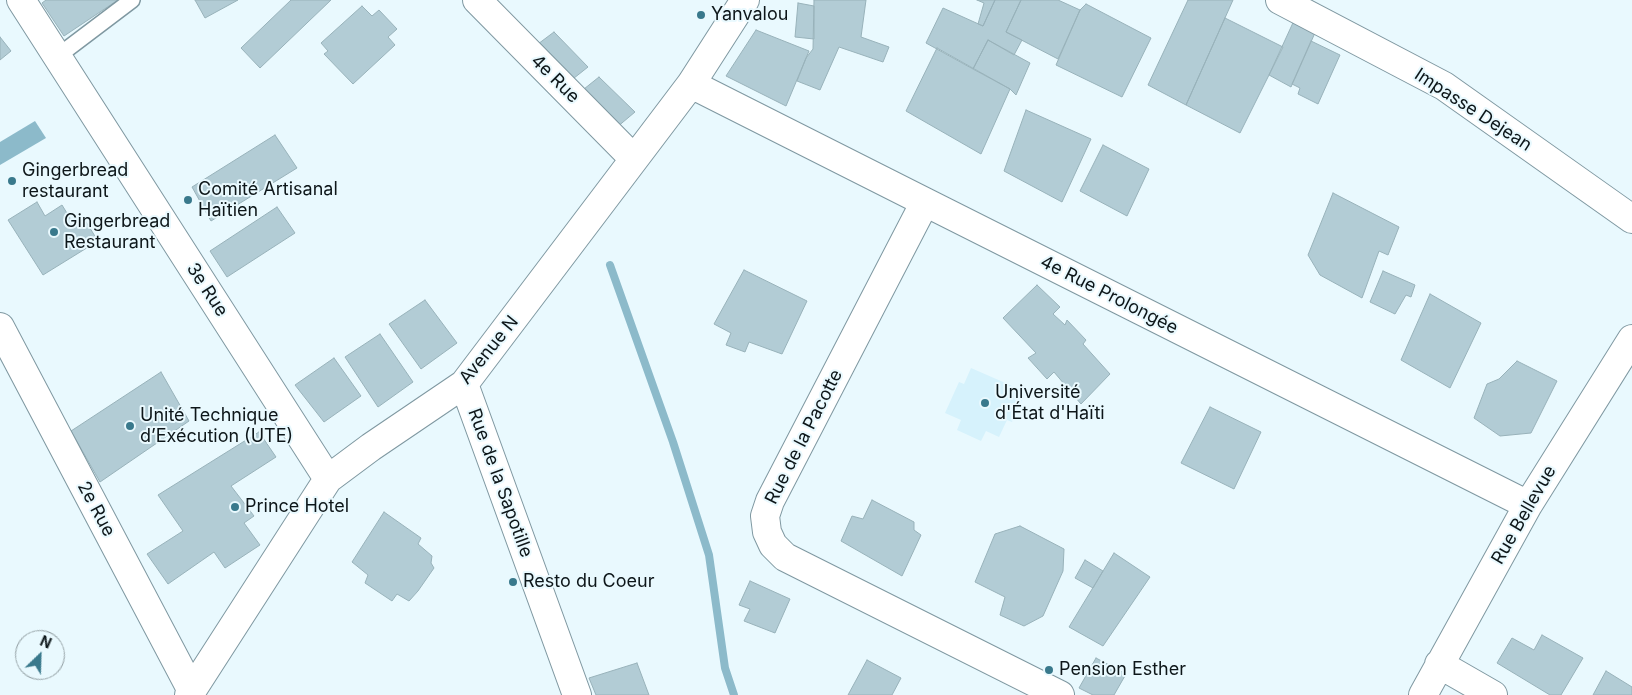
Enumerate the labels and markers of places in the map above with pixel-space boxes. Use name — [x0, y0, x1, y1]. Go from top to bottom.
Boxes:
place label: Yanvalou — [711, 4, 788, 26]
marker: Yanvalou — [695, 9, 707, 21]
place label: Gingerbread restaurant — [22, 160, 128, 202]
marker: Gingerbread restaurant — [6, 175, 18, 187]
place label: Comité Artisanal Haïtien — [198, 179, 338, 222]
marker: Comité Artisanal Haïtien — [182, 194, 194, 206]
place label: Gingerbread Restaurant — [64, 211, 170, 253]
marker: Gingerbread Restaurant — [48, 226, 60, 238]
place label: Université d'État d'Haïti — [995, 382, 1105, 424]
marker: Université d'État d'Haïti — [979, 397, 991, 409]
place label: Unité Technique d’Exécution (UTE) — [140, 405, 293, 448]
marker: Unité Technique d’Exécution (UTE) — [124, 420, 136, 432]
place label: Prince Hotel — [245, 496, 349, 518]
marker: Prince Hotel — [229, 501, 241, 513]
place label: Resto du Coeur — [523, 571, 654, 593]
marker: Resto du Coeur — [507, 576, 519, 588]
place label: Pension Esther — [1059, 659, 1186, 681]
marker: Pension Esther — [1043, 664, 1055, 676]

